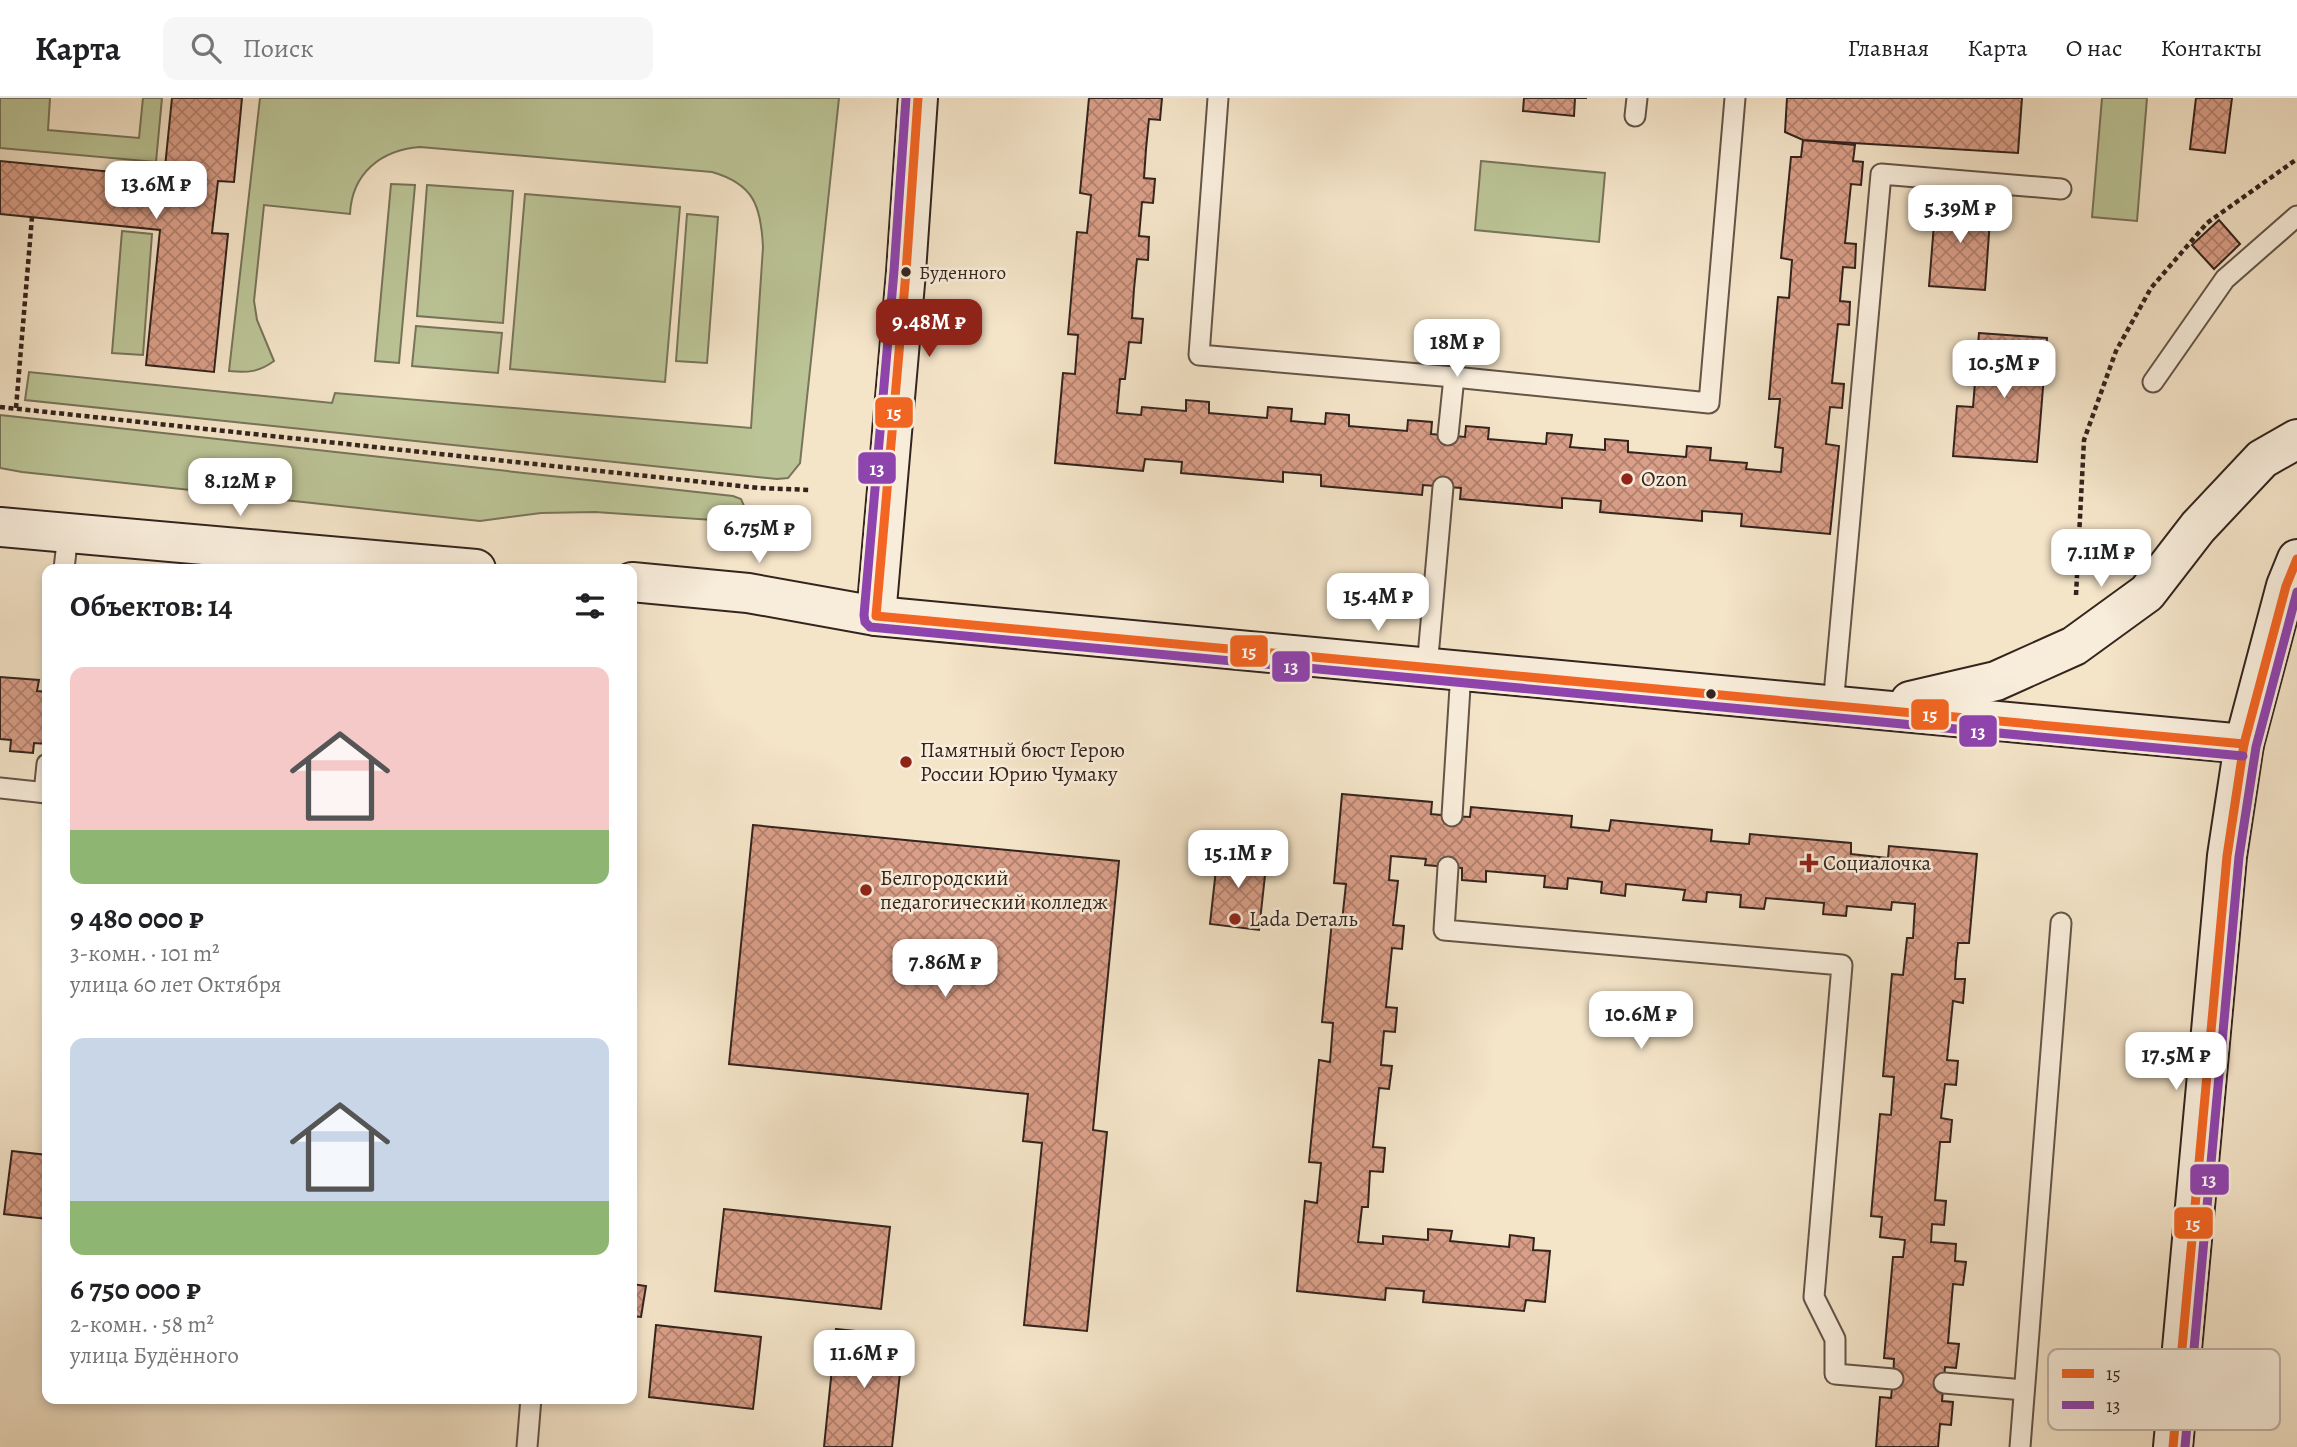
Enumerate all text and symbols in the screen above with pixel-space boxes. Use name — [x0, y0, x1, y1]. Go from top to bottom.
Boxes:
search box — [163, 17, 653, 80]
text: Карта — [35, 26, 121, 71]
icon: search — [187, 29, 225, 67]
text: Поиск — [243, 31, 314, 66]
text: Главная — [1848, 32, 1929, 64]
text: Карта — [1967, 32, 2028, 64]
text: О нас — [2066, 32, 2122, 64]
text: Контакты — [2160, 32, 2262, 64]
pin: 13.6M ₽ — [91, 162, 221, 221]
text: 13.6M ₽ — [121, 168, 191, 199]
pin: 5.39M ₽ — [1895, 186, 2025, 245]
text: 5.39M ₽ — [1924, 192, 1996, 223]
place label: Буденного — [919, 260, 1006, 286]
marker: Буденного — [899, 265, 913, 279]
pin: 9.48M ₽ — [864, 300, 994, 359]
text: 9.48M ₽ — [892, 306, 966, 337]
pin: 18M ₽ — [1408, 320, 1506, 379]
text: 18M ₽ — [1430, 326, 1484, 357]
pin: 10.5M ₽ — [1939, 341, 2069, 400]
text: 10.5M ₽ — [1969, 347, 2039, 378]
line badge: 15 — [874, 396, 914, 429]
text: 15 — [887, 400, 901, 426]
line badge: 13 — [857, 451, 897, 485]
text: 13 — [870, 456, 884, 482]
pin: 8.12M ₽ — [175, 458, 305, 518]
text: 8.12M ₽ — [204, 465, 276, 496]
place label: Ozon — [1641, 465, 1687, 493]
marker: Ozon — [1619, 471, 1635, 487]
pin: 6.75M ₽ — [694, 505, 824, 565]
text: 6.75M ₽ — [723, 512, 795, 543]
pin: 7.11M ₽ — [2036, 530, 2166, 589]
text: 7.11M ₽ — [2067, 536, 2135, 567]
pin: 15.4M ₽ — [1313, 574, 1443, 633]
text: 15.4M ₽ — [1343, 580, 1413, 611]
text: Объектов: 14 — [70, 586, 232, 626]
icon: filters — [571, 587, 609, 625]
line badge: 15 — [1229, 634, 1269, 668]
text: 15 — [1242, 639, 1256, 665]
line badge: 13 — [1271, 650, 1311, 683]
text: 13 — [1284, 654, 1298, 680]
unlabelled marker — [1704, 687, 1718, 701]
line badge: 15 — [1910, 698, 1950, 731]
text: 15 — [1923, 702, 1937, 728]
icon: home — [277, 713, 403, 839]
line badge: 13 — [1958, 714, 1998, 748]
text: 13 — [1971, 719, 1985, 745]
place label: Памятный бюст Герою России Юрию Чумаку — [920, 736, 1125, 788]
marker: Памятный бюст Герою России Юрию Чумаку — [898, 754, 914, 770]
pin: 15.1M ₽ — [1173, 830, 1303, 890]
text: 15.1M ₽ — [1204, 837, 1272, 868]
place label: Социалочка — [1823, 849, 1932, 877]
marker: Социалочка — [1801, 855, 1817, 871]
place label: Белгородский педагогический колледж — [880, 864, 1108, 916]
marker: Белгородский педагогический колледж — [858, 882, 874, 898]
text: 9 480 000 ₽ — [70, 898, 204, 938]
place label: Lada Dеталь — [1249, 905, 1358, 933]
marker: Lada Dеталь — [1227, 911, 1243, 927]
text: 3-комн. · 101 m² — [70, 938, 220, 969]
pin: 7.86M ₽ — [880, 940, 1010, 999]
text: 7.86M ₽ — [909, 946, 981, 977]
text: улица 60 лет Октября — [70, 969, 281, 1000]
pin: 10.6M ₽ — [1576, 992, 1706, 1051]
text: 10.6M ₽ — [1605, 998, 1677, 1029]
pin: 17.5M ₽ — [2111, 1032, 2241, 1092]
text: 17.5M ₽ — [2141, 1039, 2211, 1070]
icon: home — [277, 1084, 403, 1210]
line badge: 13 — [2189, 1163, 2230, 1196]
text: 13 — [2202, 1167, 2216, 1193]
line badge: 15 — [2173, 1206, 2214, 1240]
text: 15 — [2186, 1211, 2200, 1237]
text: 6 750 000 ₽ — [70, 1269, 201, 1309]
text: 2-комн. · 58 m² — [70, 1309, 214, 1340]
pin: 11.6M ₽ — [799, 1330, 929, 1390]
text: 11.6M ₽ — [830, 1337, 898, 1368]
text: улица Будённого — [70, 1340, 239, 1371]
legend — [2048, 1349, 2280, 1430]
text: 15 — [2106, 1361, 2121, 1387]
text: 13 — [2106, 1393, 2120, 1419]

